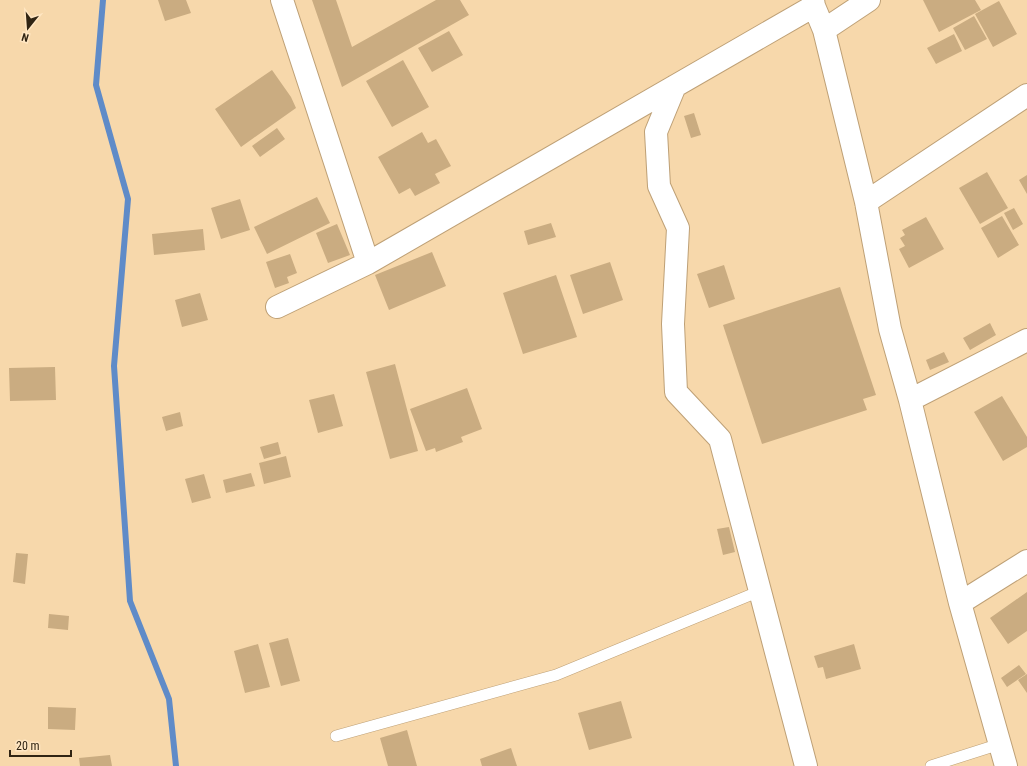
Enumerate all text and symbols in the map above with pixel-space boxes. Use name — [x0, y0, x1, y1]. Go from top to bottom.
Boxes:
north arrow — [8, 8, 48, 48]
text: N — [20, 30, 30, 44]
scale bar — [10, 732, 71, 758]
text: 20 m — [16, 739, 40, 753]

